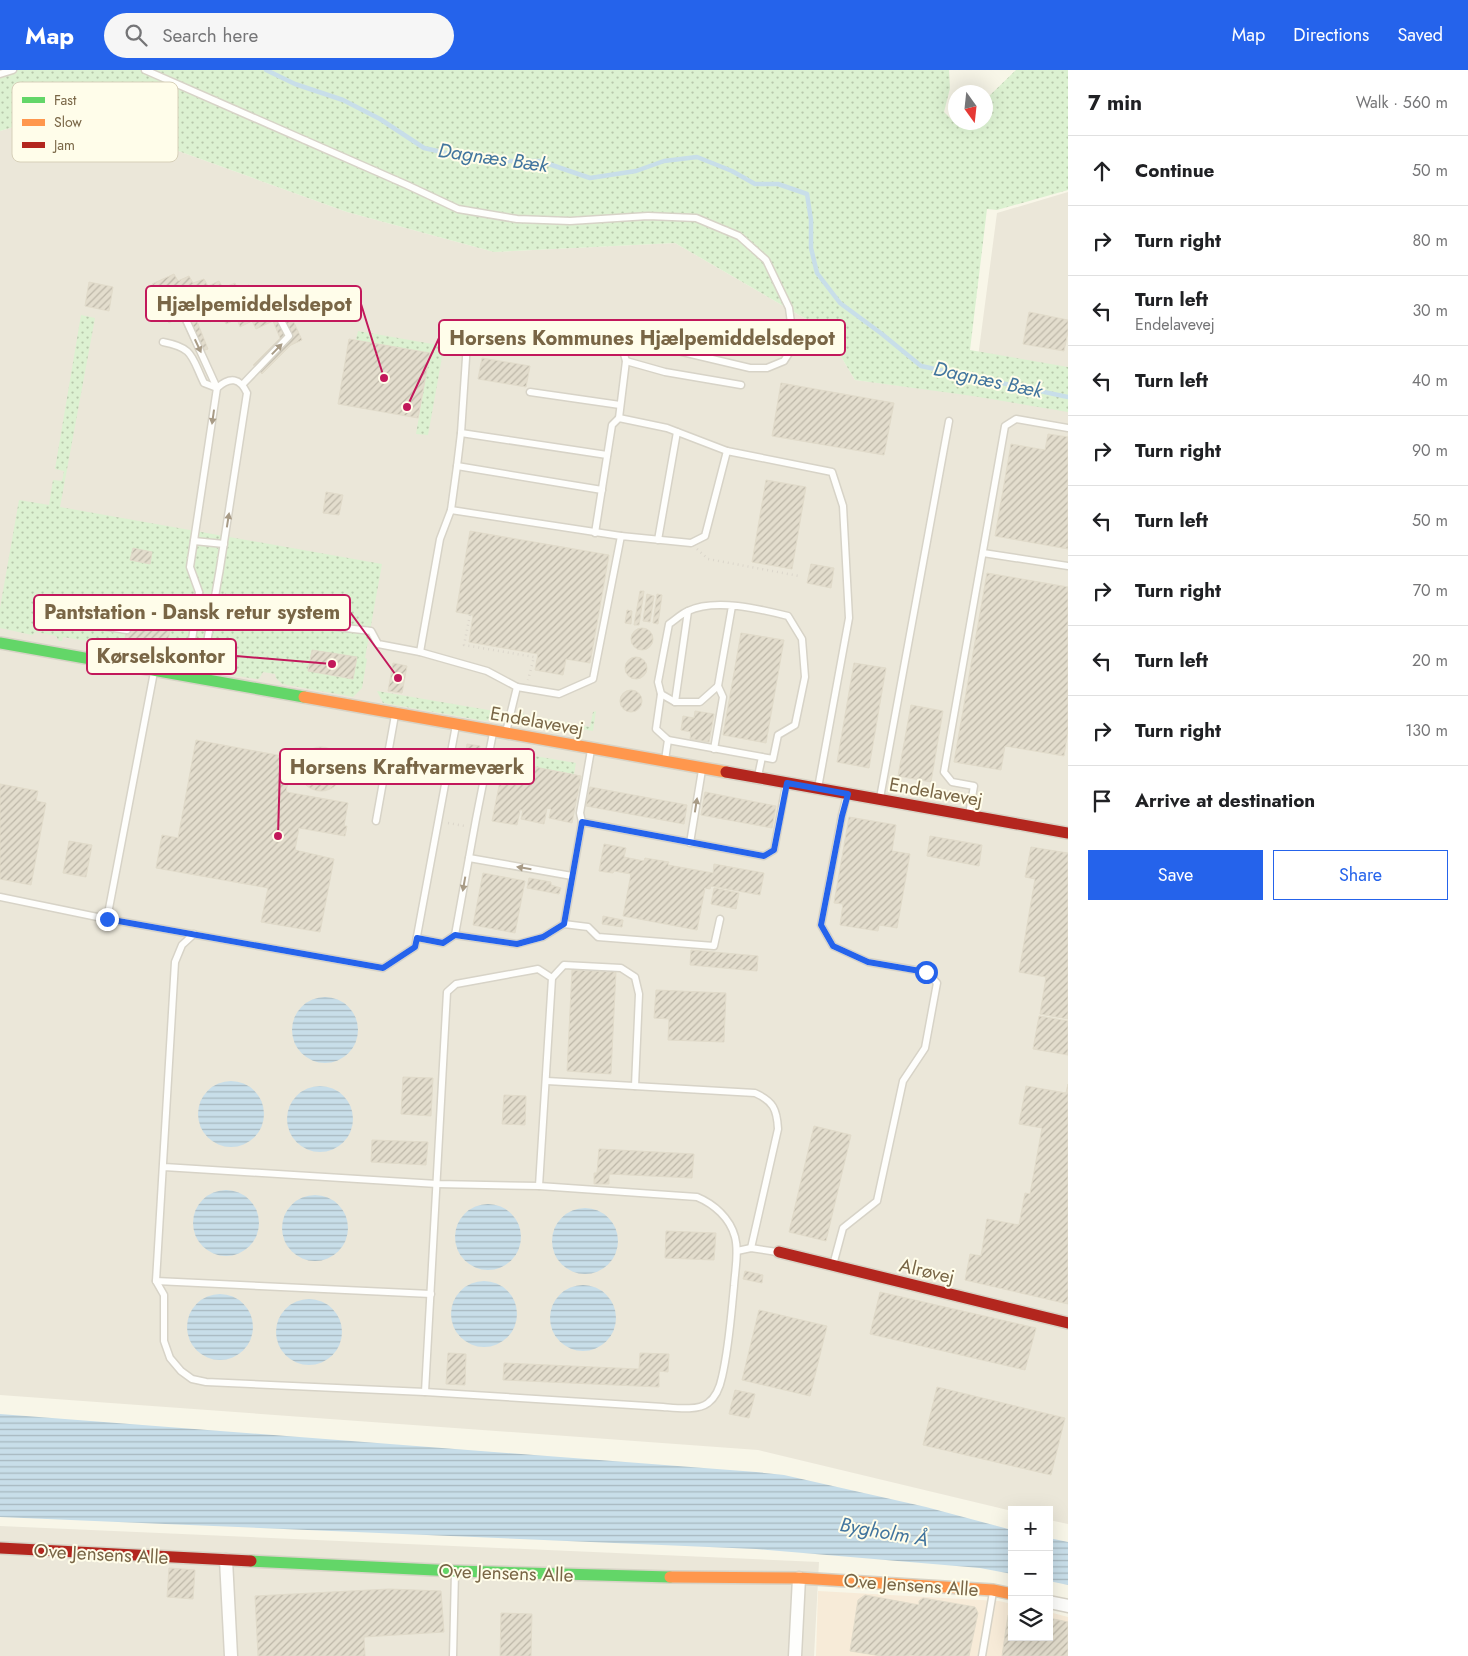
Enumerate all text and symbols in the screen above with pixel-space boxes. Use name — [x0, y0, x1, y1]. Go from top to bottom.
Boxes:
search box — [104, 13, 454, 58]
text: Map — [25, 18, 74, 53]
icon: search — [122, 21, 150, 49]
text: Search here — [162, 22, 258, 49]
text: Map — [1232, 22, 1265, 48]
text: Directions — [1293, 22, 1369, 48]
text: Saved — [1397, 22, 1443, 48]
legend — [12, 82, 178, 162]
north arrow — [948, 85, 993, 130]
text: 7 min — [1088, 88, 1142, 118]
text: Fast — [54, 90, 77, 110]
text: Walk · 560 m — [1356, 91, 1448, 114]
text: Slow — [54, 112, 82, 132]
text: Jam — [52, 135, 75, 155]
water label: Dagnæs Bæk — [436, 136, 551, 180]
icon: ahead — [1088, 157, 1116, 185]
text: Continue — [1135, 157, 1214, 184]
text: 50 m — [1412, 159, 1448, 182]
icon: right — [1088, 227, 1116, 255]
text: Turn right — [1135, 227, 1221, 254]
text: 80 m — [1412, 229, 1448, 252]
callout: Hjælpemiddelsdepot — [146, 286, 361, 321]
text: Turn left — [1135, 286, 1208, 313]
text: Hjælpemiddelsdepot — [156, 290, 352, 319]
icon: left — [1088, 297, 1116, 325]
text: 30 m — [1412, 299, 1448, 322]
text: Endelavevej — [1135, 313, 1215, 336]
callout: Horsens Kommunes Hjælpemiddelsdepot — [439, 320, 845, 355]
text: Horsens Kommunes Hjælpemiddelsdepot — [449, 324, 835, 353]
one-way arrow — [195, 339, 203, 353]
one-way arrow — [271, 344, 283, 356]
water label: Dagnæs Bæk — [931, 354, 1047, 406]
icon: left — [1088, 367, 1116, 395]
text: Turn left — [1135, 367, 1208, 394]
text: 40 m — [1412, 369, 1448, 392]
one-way arrow — [209, 409, 217, 425]
icon: right — [1088, 437, 1116, 465]
text: Turn right — [1135, 437, 1221, 464]
text: 90 m — [1412, 439, 1448, 462]
icon: left — [1088, 507, 1116, 535]
text: Turn left — [1135, 507, 1208, 534]
text: 50 m — [1412, 509, 1448, 532]
one-way arrow — [224, 512, 232, 528]
icon: right — [1088, 577, 1116, 605]
text: Turn right — [1135, 577, 1221, 604]
text: 70 m — [1413, 579, 1448, 602]
callout: Pantstation - Dansk retur system — [34, 595, 350, 630]
text: Pantstation - Dansk retur system — [44, 598, 340, 627]
callout: Kørselskontor — [87, 639, 236, 674]
text: Kørselskontor — [96, 642, 226, 671]
icon: left — [1088, 647, 1116, 675]
text: Turn left — [1135, 647, 1208, 674]
text: 20 m — [1412, 649, 1448, 672]
street label: Endelavevej — [488, 699, 586, 743]
icon: right — [1088, 717, 1116, 745]
text: Turn right — [1135, 717, 1221, 744]
text: 130 m — [1405, 719, 1448, 742]
callout: Horsens Kraftvarmeværk — [280, 749, 534, 784]
text: Horsens Kraftvarmeværk — [290, 753, 525, 782]
street label: Endelavevej — [887, 770, 985, 814]
icon: arrive — [1088, 787, 1116, 815]
text: Arrive at destination — [1135, 787, 1315, 814]
one-way arrow — [692, 797, 700, 813]
button: Save — [1088, 850, 1263, 900]
button: Share — [1273, 850, 1448, 900]
one-way arrow — [516, 863, 532, 871]
one-way arrow — [460, 876, 468, 892]
route end — [96, 908, 119, 931]
route start — [915, 961, 938, 984]
street label: Alrøvej — [897, 1252, 957, 1290]
map controls — [1008, 1506, 1053, 1641]
button: + — [1008, 1506, 1053, 1551]
water label: Bygholm Å — [837, 1510, 931, 1554]
street label: Ove Jensens Alle — [33, 1537, 169, 1571]
button: − — [1008, 1551, 1053, 1596]
street label: Ove Jensens Alle — [438, 1557, 574, 1589]
street label: Ove Jensens Alle — [843, 1567, 979, 1603]
button: layers — [1008, 1596, 1053, 1641]

